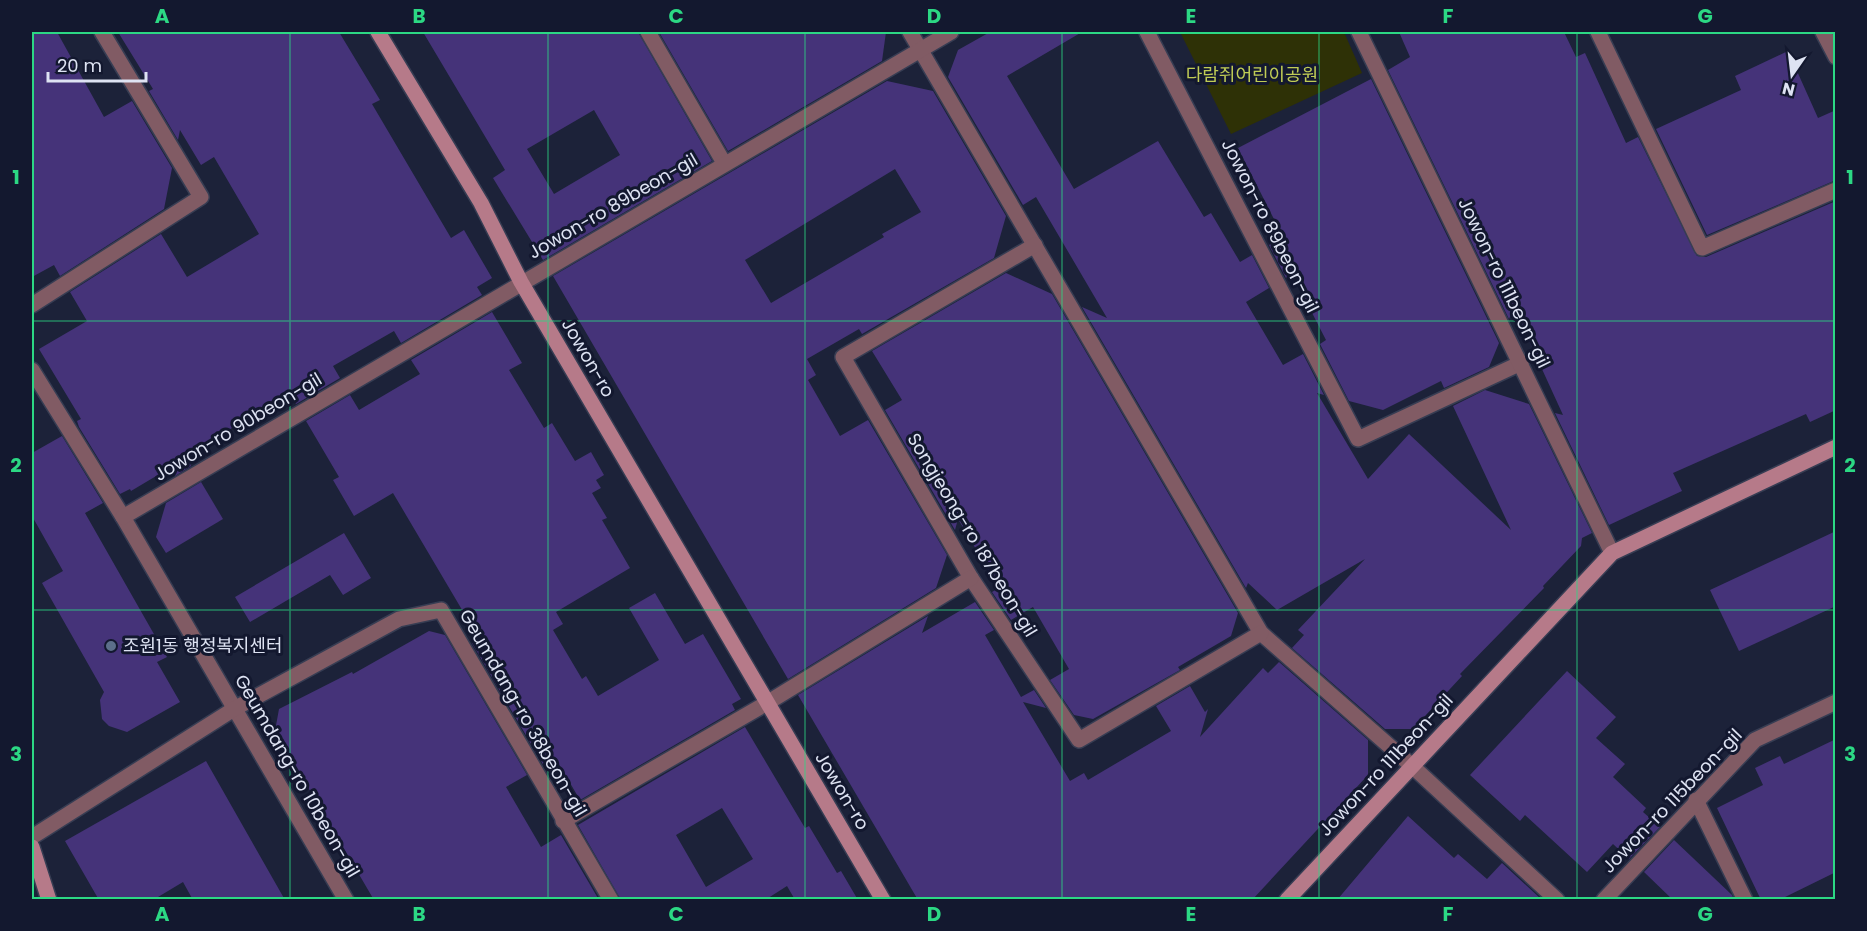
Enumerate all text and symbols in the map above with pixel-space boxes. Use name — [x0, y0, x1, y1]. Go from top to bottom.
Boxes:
text: A — [155, 2, 170, 30]
text: B — [412, 2, 426, 30]
text: C — [668, 2, 684, 30]
text: D — [927, 2, 941, 30]
text: E — [1186, 2, 1196, 30]
text: F — [1443, 2, 1454, 30]
text: G — [1697, 2, 1713, 30]
scale bar — [48, 45, 146, 83]
north arrow — [1762, 45, 1822, 105]
text: 20 m — [57, 53, 102, 78]
park label: 다람쥐어린이공원 — [1186, 62, 1318, 87]
text: N — [1780, 76, 1797, 102]
street label: Jowon-ro 89beon-gil — [1216, 135, 1325, 317]
street label: Jowon-ro 89beon-gil — [523, 147, 702, 264]
text: 1 — [12, 163, 20, 191]
text: 1 — [1846, 163, 1854, 191]
street label: Jowon-ro 111beon-gil — [1452, 194, 1557, 372]
street label: Jowon-ro — [556, 314, 621, 402]
street label: Jowon-ro 90beon-gil — [149, 366, 326, 487]
street label: Songjeong-ro 187beon-gil — [901, 428, 1043, 641]
text: 2 — [10, 451, 22, 479]
text: 2 — [1844, 451, 1856, 479]
street label: Geumdang-ro 38beon-gil — [454, 605, 593, 821]
place label: 조원1동 행정복지센터 — [123, 633, 283, 658]
marker: 조원1동 행정복지센터 — [104, 639, 118, 653]
street label: Geumdang-ro 10beon-gil — [229, 670, 366, 882]
street label: Jowon-ro 111beon-gil — [1313, 688, 1458, 841]
street label: Jowon-ro 115beon-gil — [1596, 723, 1747, 878]
text: 3 — [10, 740, 22, 768]
text: 3 — [1844, 740, 1856, 768]
street label: Jowon-ro — [809, 747, 876, 834]
text: A — [155, 900, 170, 928]
text: B — [412, 900, 426, 928]
text: C — [668, 900, 684, 928]
text: D — [927, 900, 941, 928]
text: E — [1186, 900, 1196, 928]
text: F — [1443, 900, 1454, 928]
text: G — [1697, 900, 1713, 928]

